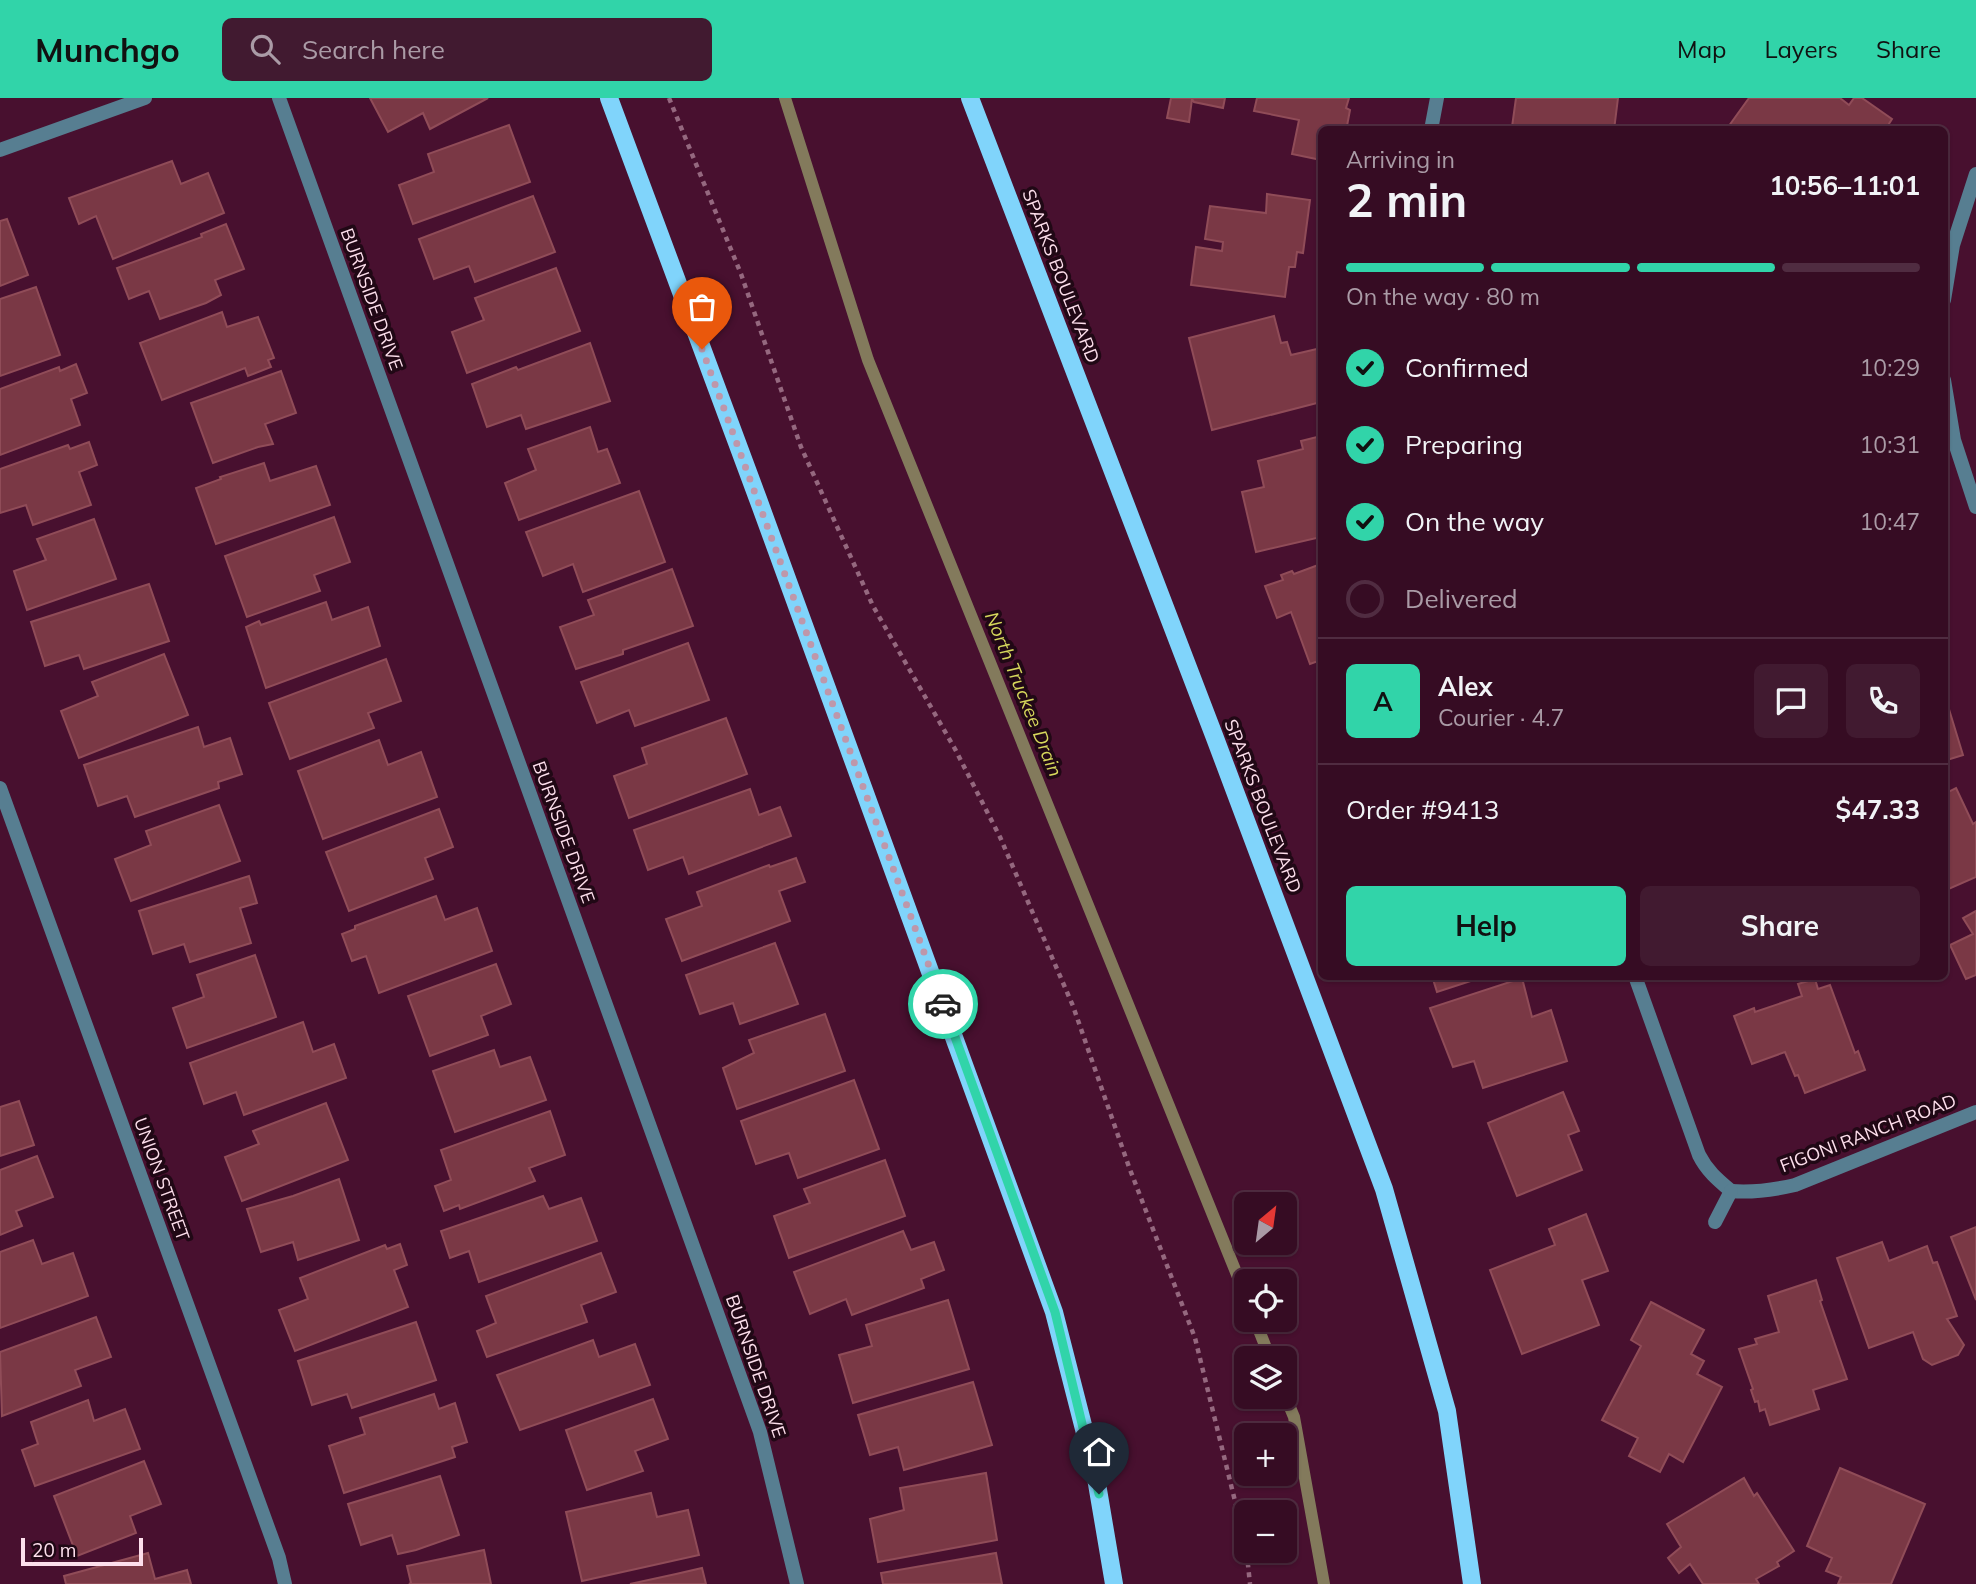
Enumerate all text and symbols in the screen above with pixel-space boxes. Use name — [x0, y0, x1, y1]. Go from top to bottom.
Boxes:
search box — [222, 18, 712, 81]
text: Munchgo — [35, 29, 180, 70]
icon: search — [246, 30, 284, 68]
text: Search here — [302, 33, 445, 66]
text: Map — [1677, 34, 1726, 64]
text: Layers — [1764, 34, 1838, 64]
text: Share — [1876, 34, 1941, 64]
text: Arriving in — [1346, 145, 1455, 174]
text: 10:56–11:01 — [1769, 169, 1920, 202]
text: 2 min — [1346, 171, 1467, 229]
street label: SPARKS BOULEVARD — [1017, 186, 1105, 366]
street label: BURNSIDE DRIVE — [336, 225, 408, 373]
pin — [672, 277, 732, 349]
text: On the way · 80 m — [1346, 282, 1540, 311]
icon: bag — [683, 288, 721, 326]
icon: check — [1346, 349, 1384, 387]
text: Confirmed — [1405, 351, 1529, 384]
text: 10:29 — [1860, 353, 1920, 382]
icon: check — [1346, 426, 1384, 464]
text: Preparing — [1405, 428, 1523, 461]
text: 10:31 — [1860, 430, 1920, 459]
icon: check — [1346, 503, 1384, 541]
text: On the way — [1405, 505, 1544, 538]
text: 10:47 — [1860, 507, 1920, 536]
text: Delivered — [1405, 582, 1518, 615]
water label: North Truckee Drain — [980, 608, 1068, 780]
button: chat — [1754, 664, 1828, 738]
button: phone — [1846, 664, 1920, 738]
text: Alex — [1438, 670, 1493, 703]
text: A — [1373, 685, 1393, 718]
text: Courier · 4.7 — [1438, 703, 1564, 732]
street label: SPARKS BOULEVARD — [1219, 716, 1307, 896]
street label: BURNSIDE DRIVE — [528, 758, 600, 906]
text: Order #9413 — [1346, 793, 1499, 826]
text: $47.33 — [1836, 793, 1920, 826]
button: Help — [1346, 886, 1626, 966]
button: Share — [1640, 886, 1920, 966]
courier — [908, 969, 978, 1039]
icon: car — [924, 985, 962, 1023]
street label: FIGONI RANCH ROAD — [1777, 1089, 1959, 1177]
street label: UNION STREET — [129, 1114, 195, 1244]
north arrow — [1234, 1192, 1297, 1255]
map controls — [1234, 1192, 1297, 1563]
button: locate — [1234, 1269, 1297, 1332]
street label: BURNSIDE DRIVE — [721, 1292, 791, 1440]
button: layers — [1234, 1346, 1297, 1409]
pin — [1069, 1422, 1129, 1494]
button: + — [1234, 1423, 1297, 1486]
icon: home — [1080, 1433, 1118, 1471]
button: − — [1234, 1500, 1297, 1563]
scale bar — [21, 1535, 144, 1567]
text: 20 m — [32, 1538, 76, 1562]

